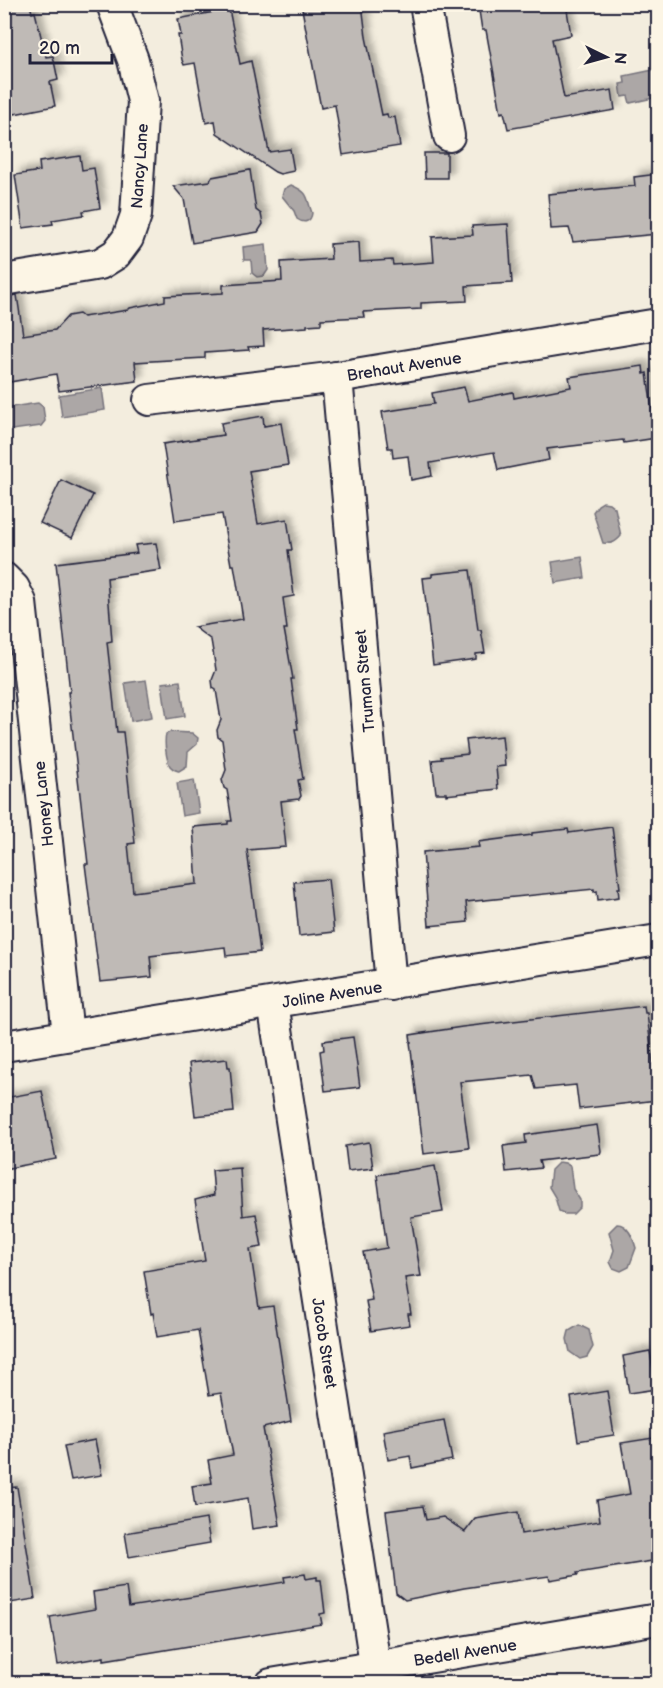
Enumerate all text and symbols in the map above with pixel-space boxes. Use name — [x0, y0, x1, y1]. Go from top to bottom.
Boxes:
scale bar — [30, 27, 112, 65]
north arrow — [576, 27, 636, 87]
text: 20 m — [39, 38, 80, 59]
text: N — [609, 51, 629, 65]
street label: Nancy Lane — [128, 122, 153, 209]
street label: Brehaut Avenue — [346, 349, 463, 386]
street label: Truman Street — [352, 629, 379, 733]
street label: Honey Lane — [30, 760, 58, 848]
street label: Joline Avenue — [281, 978, 384, 1013]
street label: Jacob Street — [307, 1296, 340, 1390]
street label: Bedell Avenue — [412, 1636, 519, 1671]

